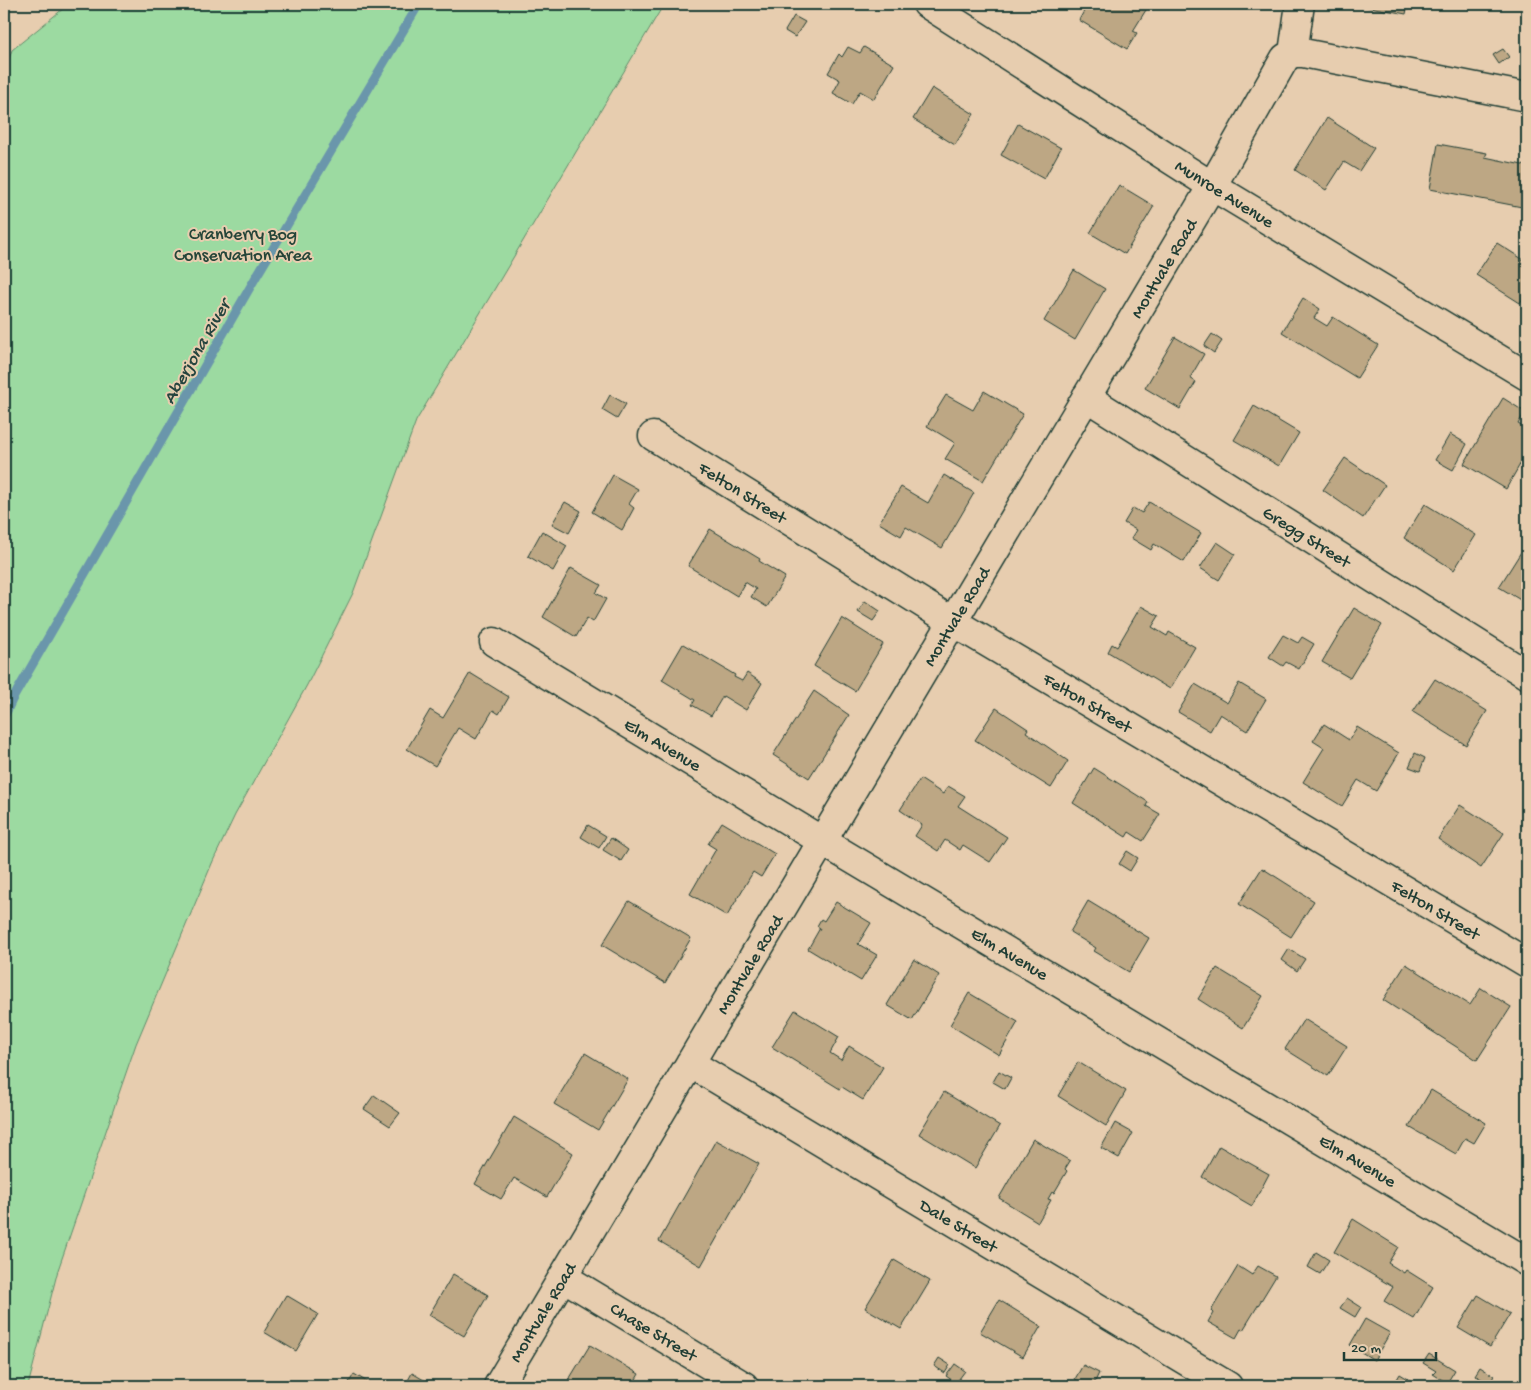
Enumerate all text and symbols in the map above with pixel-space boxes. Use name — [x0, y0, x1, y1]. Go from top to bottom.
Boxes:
street label: Munroe Avenue — [1170, 156, 1278, 234]
street label: Montvale Road — [1127, 214, 1204, 323]
park label: Cranberry Bog Conservation Area — [174, 225, 313, 267]
water label: Aberjona River — [159, 293, 239, 409]
street label: Felton Street — [693, 458, 791, 530]
street label: Gregg Street — [1258, 503, 1355, 574]
street label: Montvale Road — [920, 562, 997, 671]
street label: Felton Street — [1038, 669, 1136, 740]
street label: Elm Avenue — [619, 715, 705, 778]
street label: Felton Street — [1386, 876, 1484, 947]
street label: Montvale Road — [713, 910, 790, 1019]
street label: Elm Avenue — [966, 924, 1052, 987]
street label: Elm Avenue — [1314, 1131, 1400, 1194]
street label: Dale Street — [914, 1195, 1002, 1259]
street label: Montvale Road — [506, 1258, 583, 1367]
street label: Chase Street — [605, 1299, 701, 1368]
scale bar — [1344, 1330, 1436, 1362]
text: 20 m — [1351, 1340, 1381, 1358]

